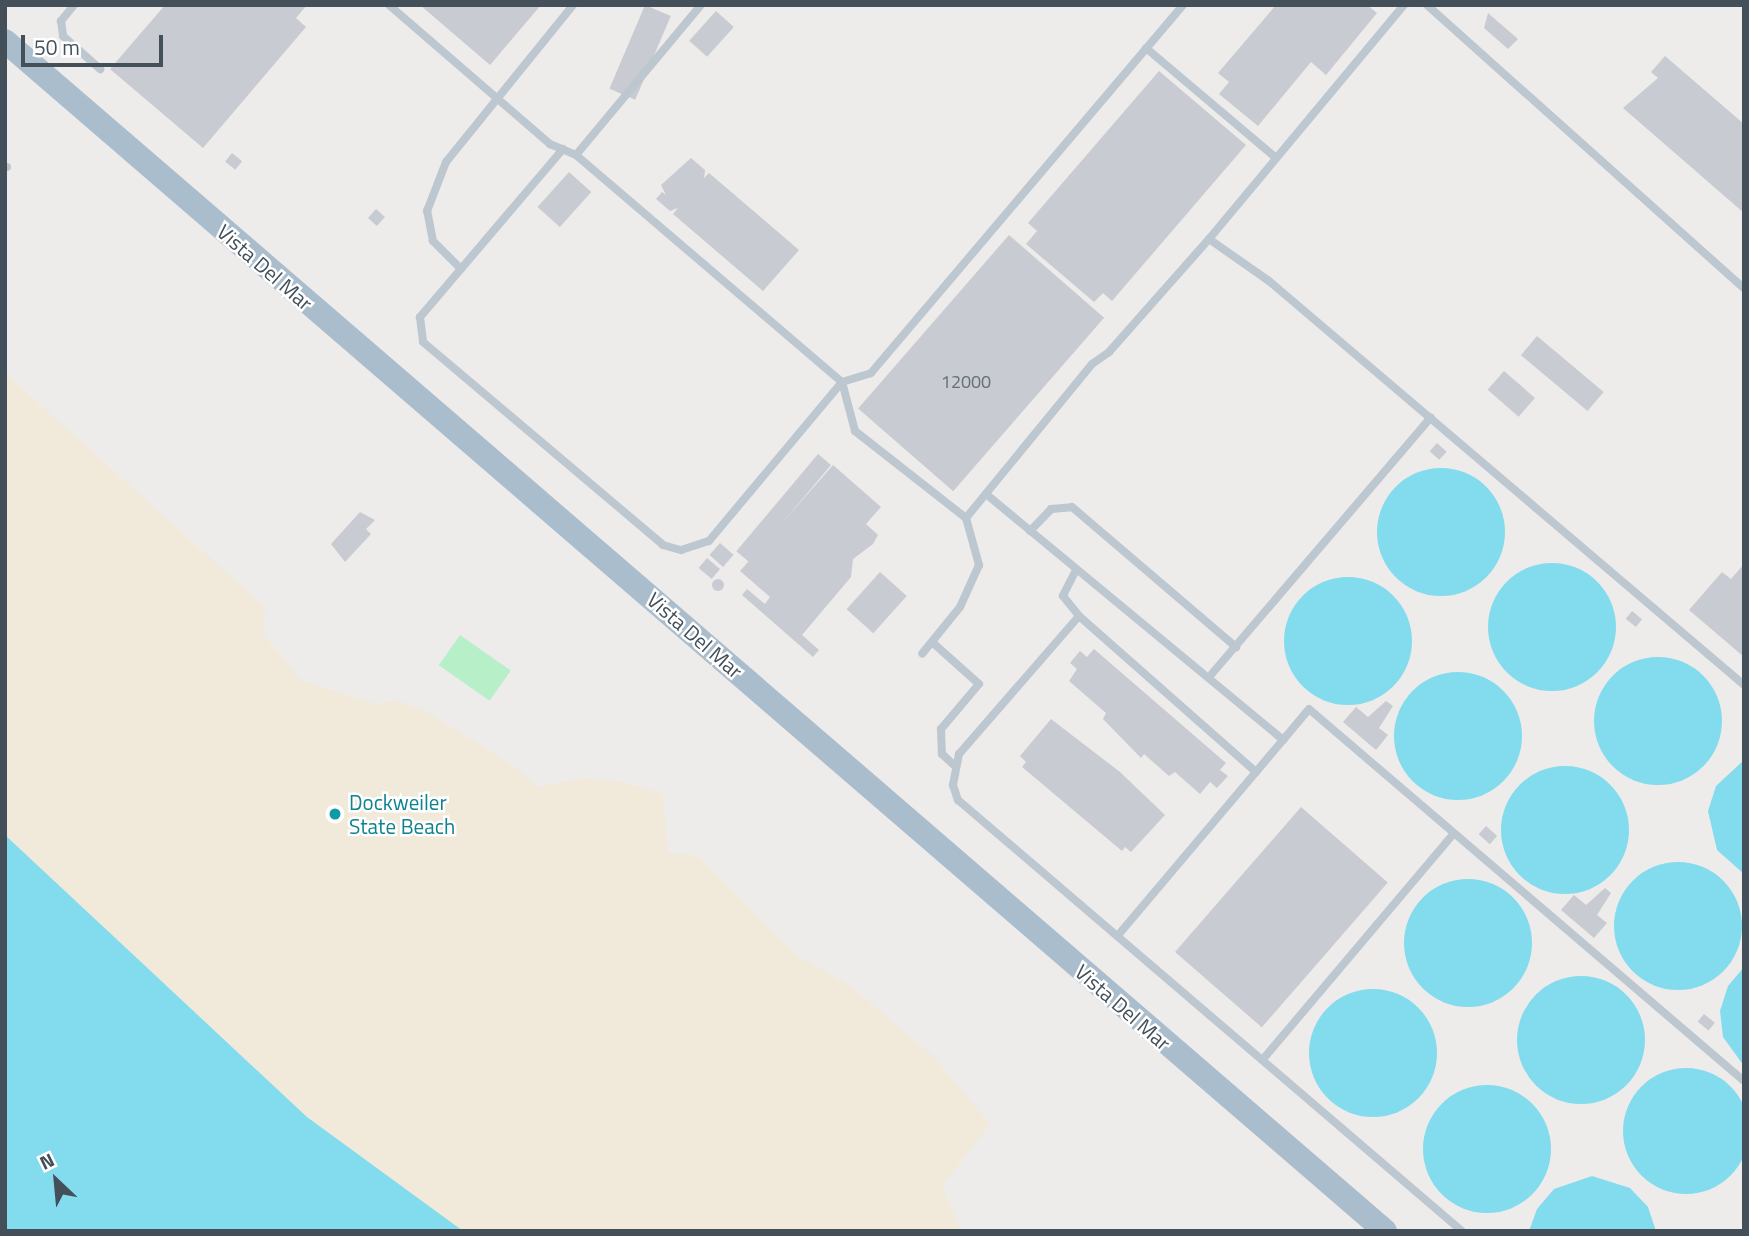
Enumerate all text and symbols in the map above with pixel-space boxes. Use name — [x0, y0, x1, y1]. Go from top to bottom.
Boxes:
scale bar — [24, 21, 166, 65]
text: 50 m — [34, 31, 80, 63]
street label: Vista Del Mar — [212, 219, 318, 315]
house number: 12000 — [941, 371, 991, 393]
street label: Vista Del Mar — [642, 587, 748, 683]
place label: Dockweiler State Beach — [349, 789, 455, 839]
marker: Dockweiler State Beach — [327, 806, 343, 822]
street label: Vista Del Mar — [1070, 959, 1176, 1055]
north arrow — [21, 1145, 91, 1215]
text: N — [34, 1145, 59, 1177]

